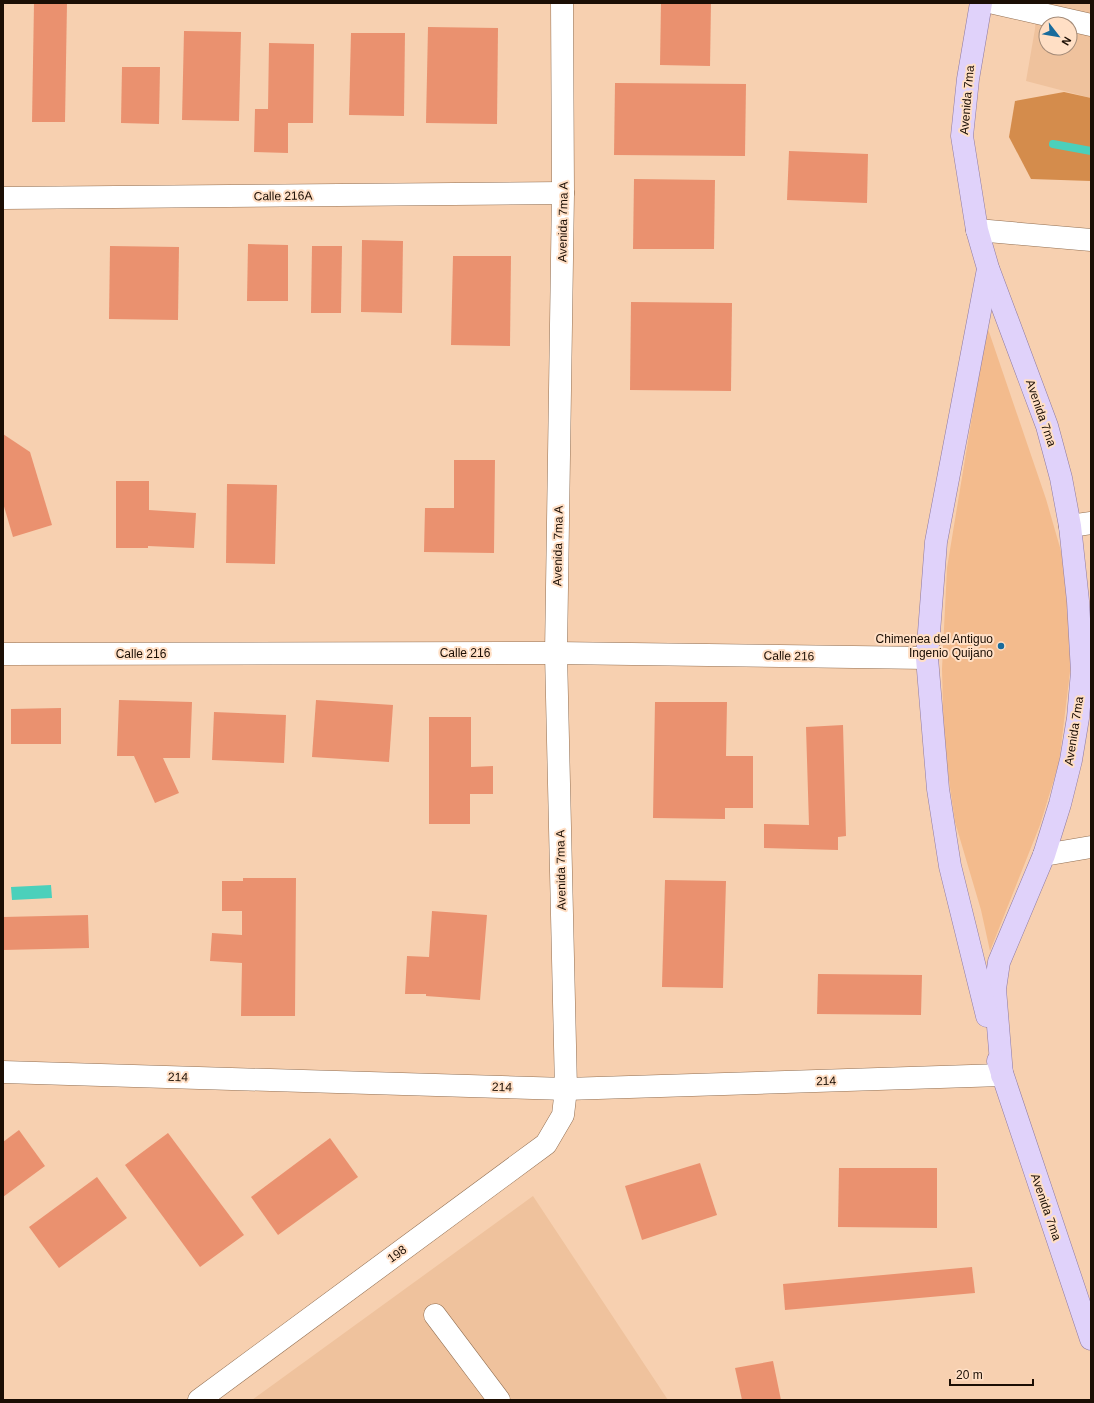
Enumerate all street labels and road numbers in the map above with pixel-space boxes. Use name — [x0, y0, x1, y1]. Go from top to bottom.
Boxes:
street label: Avenida 7ma — [957, 64, 977, 135]
street label: Avenida 7ma A — [555, 182, 571, 262]
street label: Calle 216A — [254, 188, 312, 204]
street label: Avenida 7ma — [1023, 378, 1059, 449]
street label: Avenida 7ma A — [550, 506, 566, 586]
street label: Calle 216 — [440, 646, 491, 660]
street label: Calle 216 — [116, 647, 167, 661]
street label: Calle 216 — [764, 649, 815, 663]
street label: Avenida 7ma — [1062, 695, 1086, 767]
street label: Avenida 7ma A — [553, 830, 569, 910]
street label: 214 — [168, 1070, 189, 1084]
street label: 214 — [816, 1074, 837, 1088]
street label: 214 — [492, 1080, 513, 1094]
street label: Avenida 7ma — [1028, 1172, 1064, 1243]
street label: 198 — [385, 1242, 409, 1266]

